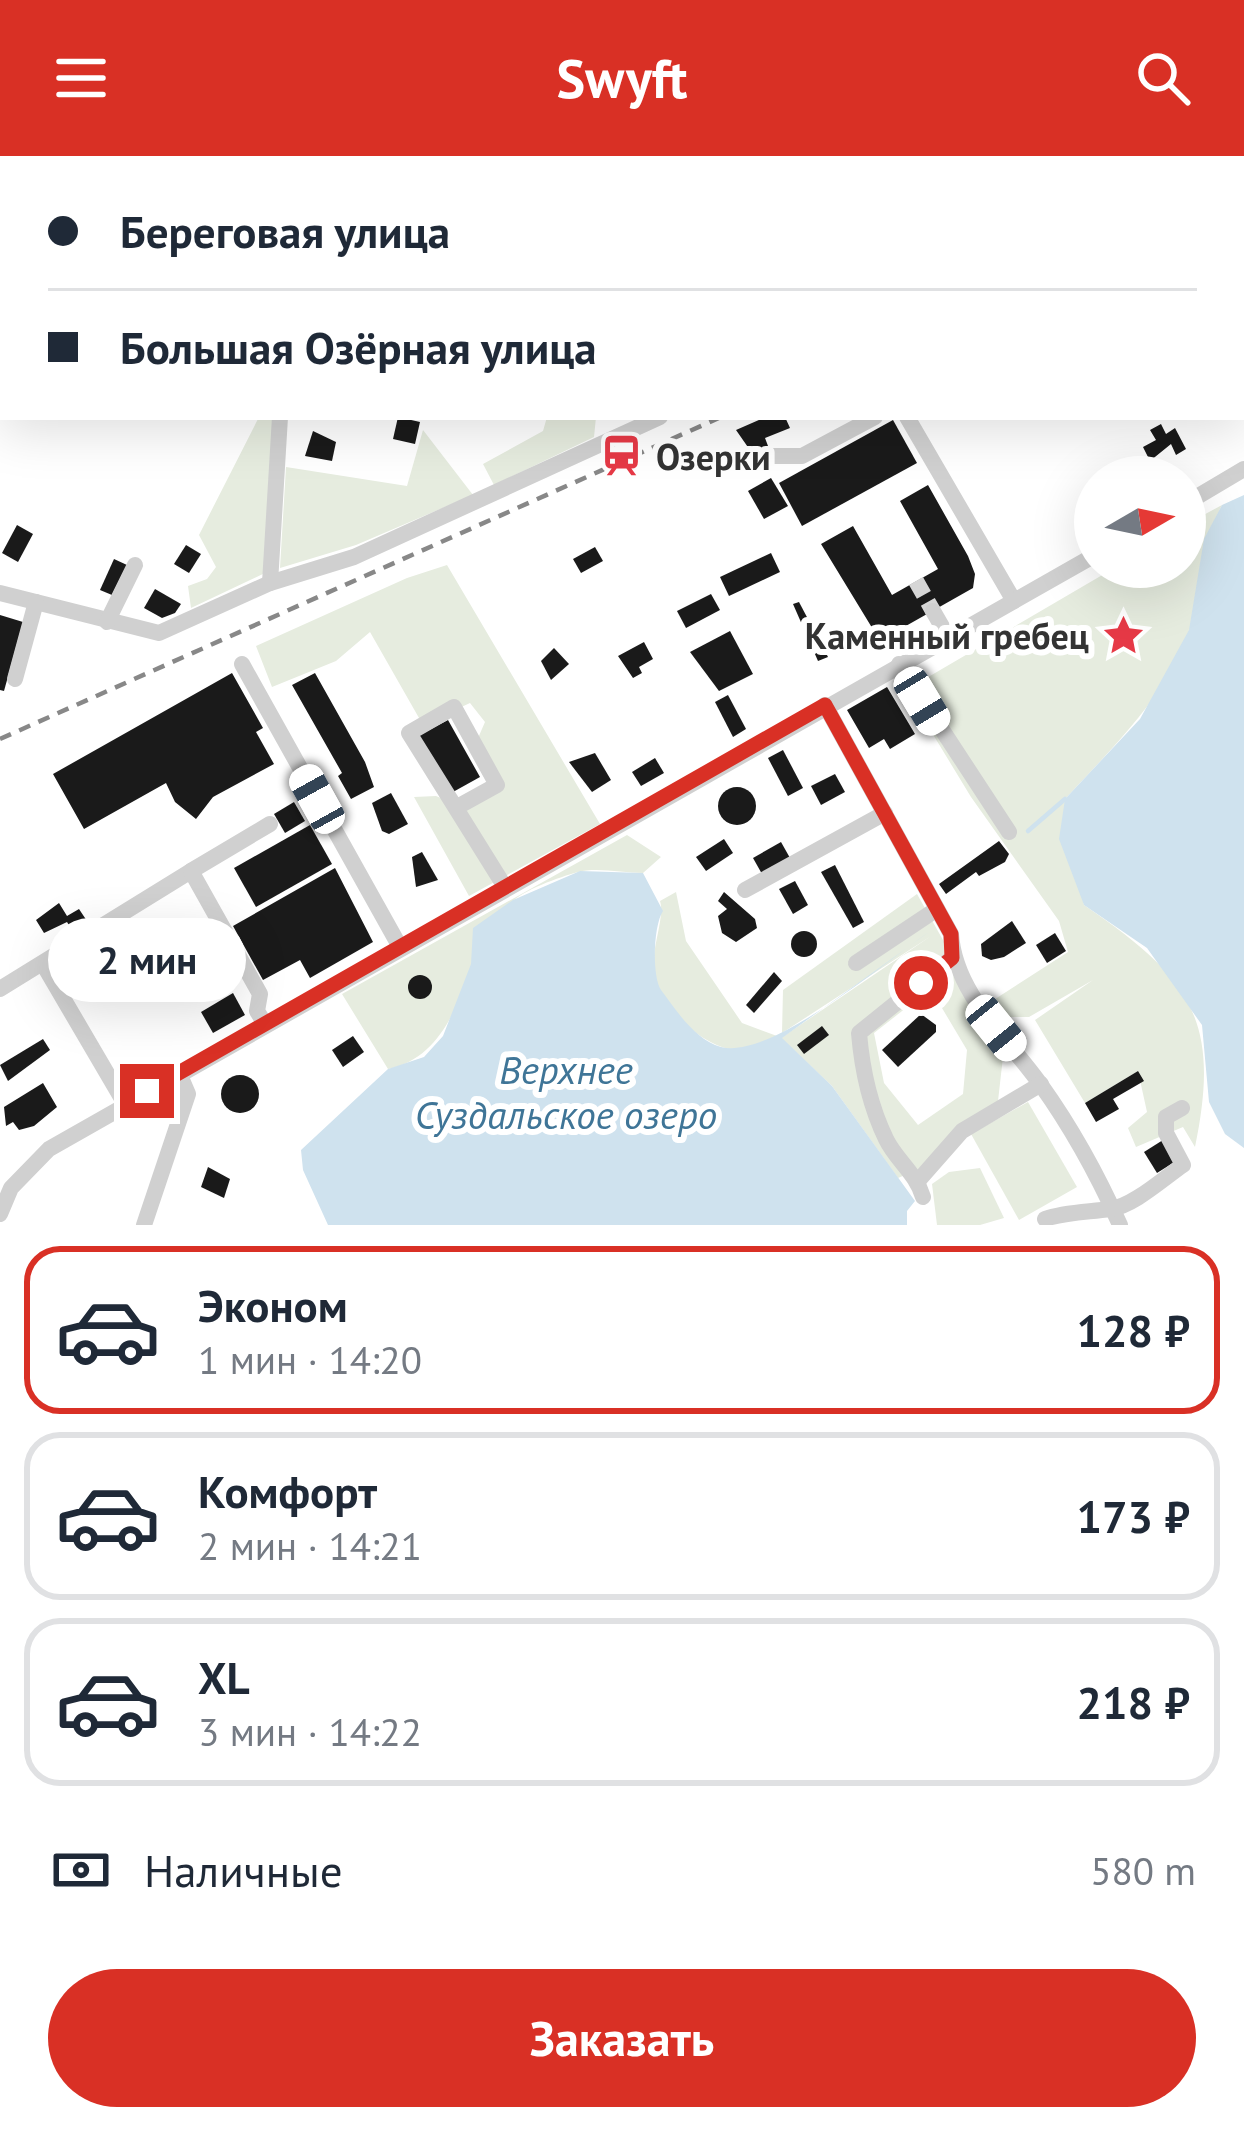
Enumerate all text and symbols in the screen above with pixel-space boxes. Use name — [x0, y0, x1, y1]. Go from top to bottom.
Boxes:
text: Swyft — [557, 43, 687, 113]
icon: menu — [48, 45, 114, 111]
icon: search — [1130, 45, 1196, 111]
text: Береговая улица — [120, 202, 450, 260]
text: Большая Озёрная улица — [120, 318, 597, 376]
station icon: Озерки — [599, 433, 645, 479]
place label: Озерки — [656, 433, 771, 480]
north arrow — [1074, 456, 1206, 588]
map controls — [1074, 456, 1206, 588]
place label: Каменный гребец — [805, 612, 1089, 659]
place icon: Каменный гребец — [1100, 612, 1146, 658]
car — [888, 661, 956, 741]
car — [284, 759, 350, 839]
callout: 2 мин — [48, 917, 246, 1001]
text: 2 мин — [97, 934, 197, 985]
route start — [894, 956, 948, 1010]
car — [959, 989, 1033, 1067]
water label: Верхнее Суздальское озеро — [415, 1044, 717, 1140]
route end — [120, 1064, 174, 1118]
icon: car — [54, 1276, 162, 1384]
text: Эконом — [198, 1276, 348, 1334]
text: 128 ₽ — [1077, 1301, 1190, 1359]
text: 1 мин · 14:20 — [198, 1334, 422, 1385]
icon: car — [54, 1462, 162, 1570]
text: Комфорт — [198, 1462, 377, 1520]
text: 173 ₽ — [1077, 1487, 1190, 1545]
text: 2 мин · 14:21 — [198, 1520, 422, 1571]
icon: car — [54, 1648, 162, 1756]
text: XL — [198, 1648, 250, 1706]
text: 218 ₽ — [1077, 1673, 1190, 1731]
text: 3 мин · 14:22 — [198, 1706, 422, 1757]
icon: cash — [48, 1837, 114, 1903]
text: Наличные — [144, 1841, 343, 1899]
text: 580 m — [1090, 1845, 1196, 1896]
button: Заказать — [48, 1969, 1196, 2107]

